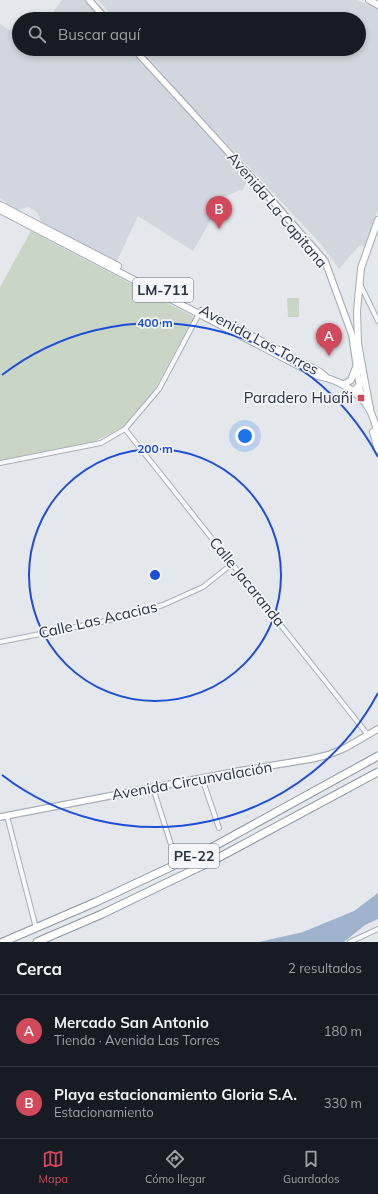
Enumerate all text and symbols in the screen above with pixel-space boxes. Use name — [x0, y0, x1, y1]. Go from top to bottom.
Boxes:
search box — [12, 12, 366, 56]
icon: search — [26, 23, 48, 45]
text: Buscar aquí — [58, 25, 140, 44]
street label: Avenida La Capitana — [223, 148, 331, 272]
pin: B — [206, 196, 232, 229]
road number: LM-711 — [133, 278, 193, 302]
street label: Avenida Las Torres — [196, 300, 322, 379]
text: 400 m — [137, 315, 173, 330]
pin: A — [316, 323, 342, 356]
place label: Paradero Huañi — [244, 388, 353, 407]
marker: Paradero Huañi — [356, 393, 366, 403]
your location — [235, 426, 255, 446]
text: 200 m — [137, 441, 173, 456]
street label: Calle Jacaranda — [205, 533, 289, 630]
centre of rings — [148, 568, 162, 582]
street label: Calle Las Acacias — [37, 597, 159, 642]
street label: Avenida Circunvalación — [110, 757, 274, 804]
road number: PE-22 — [169, 844, 219, 868]
text: Cerca — [16, 958, 62, 979]
text: 2 resultados — [288, 960, 362, 976]
text: Mercado San Antonio — [54, 1013, 209, 1032]
text: A — [24, 1023, 34, 1039]
text: 180 m — [324, 1023, 362, 1039]
text: Tienda · Avenida Las Torres — [54, 1032, 220, 1048]
text: Playa estacionamiento Gloria S.A. — [54, 1085, 297, 1104]
text: B — [25, 1095, 33, 1111]
text: 330 m — [324, 1095, 362, 1111]
text: Estacionamiento — [54, 1104, 154, 1120]
tab: Mapa — [39, 1148, 68, 1186]
tab: Cómo llegar — [145, 1148, 206, 1186]
tab: Guardados — [283, 1148, 339, 1186]

